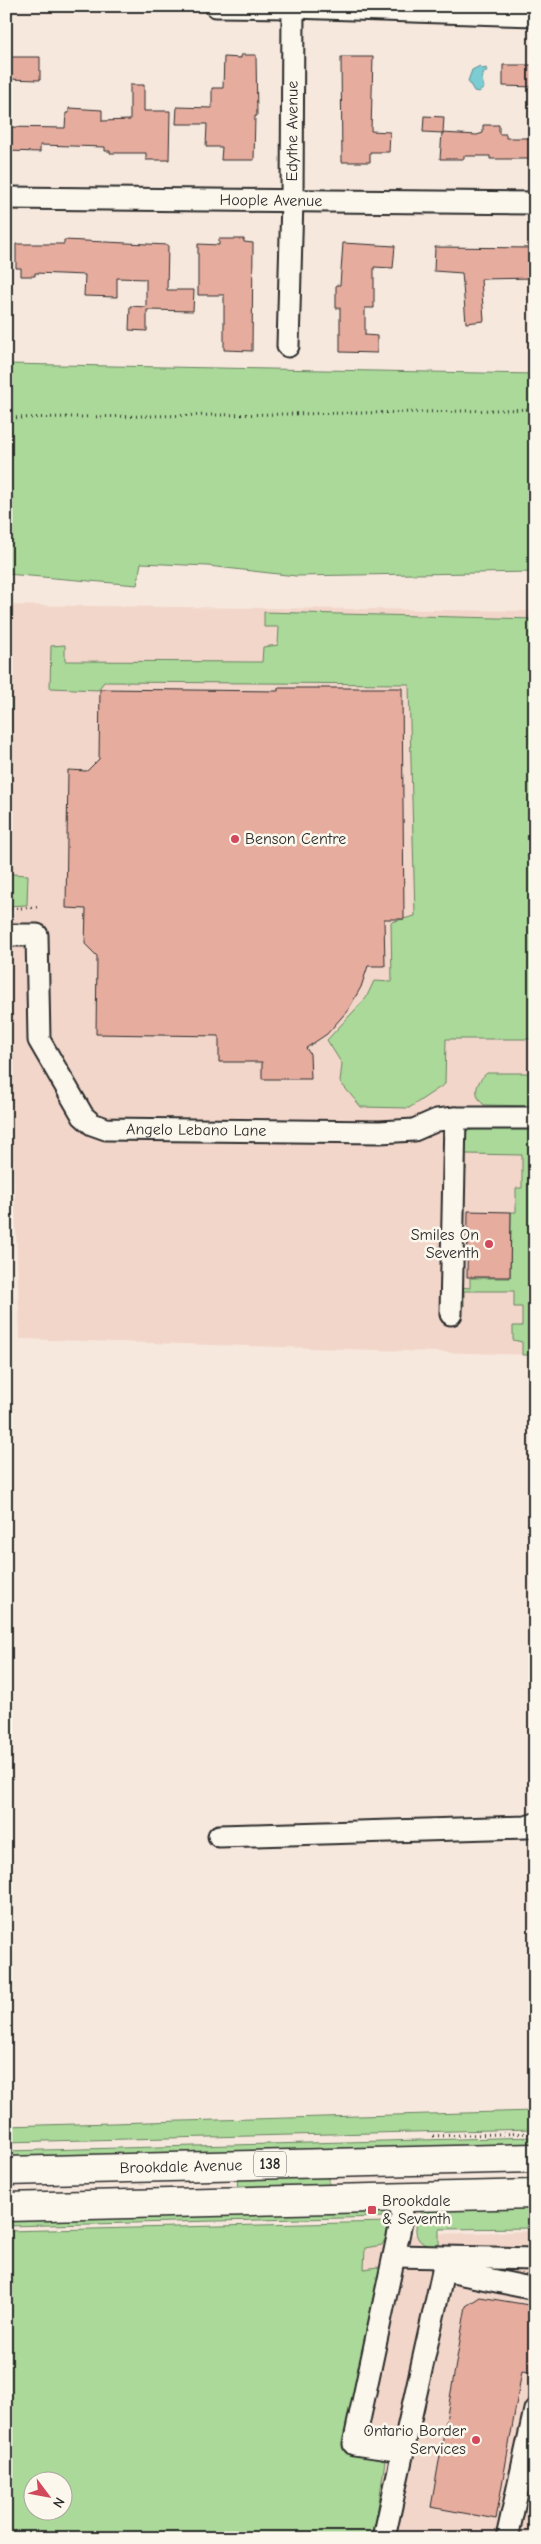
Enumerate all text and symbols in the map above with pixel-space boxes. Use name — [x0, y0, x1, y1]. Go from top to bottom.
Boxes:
street label: Edythe Avenue — [283, 81, 302, 181]
street label: Hoople Avenue — [220, 191, 322, 210]
place label: Benson Centre — [245, 830, 346, 848]
marker: Benson Centre — [229, 833, 241, 845]
street label: Angelo Lebano Lane — [126, 1120, 266, 1140]
place label: Smiles On Seventh — [411, 1226, 479, 1262]
marker: Smiles On Seventh — [483, 1238, 495, 1250]
road number: 138 — [254, 2152, 286, 2176]
street label: Brookdale Avenue — [119, 2156, 243, 2177]
place label: Brookdale & Seventh — [382, 2192, 451, 2228]
marker: Brookdale & Seventh — [366, 2204, 378, 2216]
place label: Ontario Border Services — [364, 2422, 467, 2458]
marker: Ontario Border Services — [470, 2434, 482, 2446]
north arrow — [22, 2472, 72, 2522]
text: N — [49, 2494, 68, 2511]

